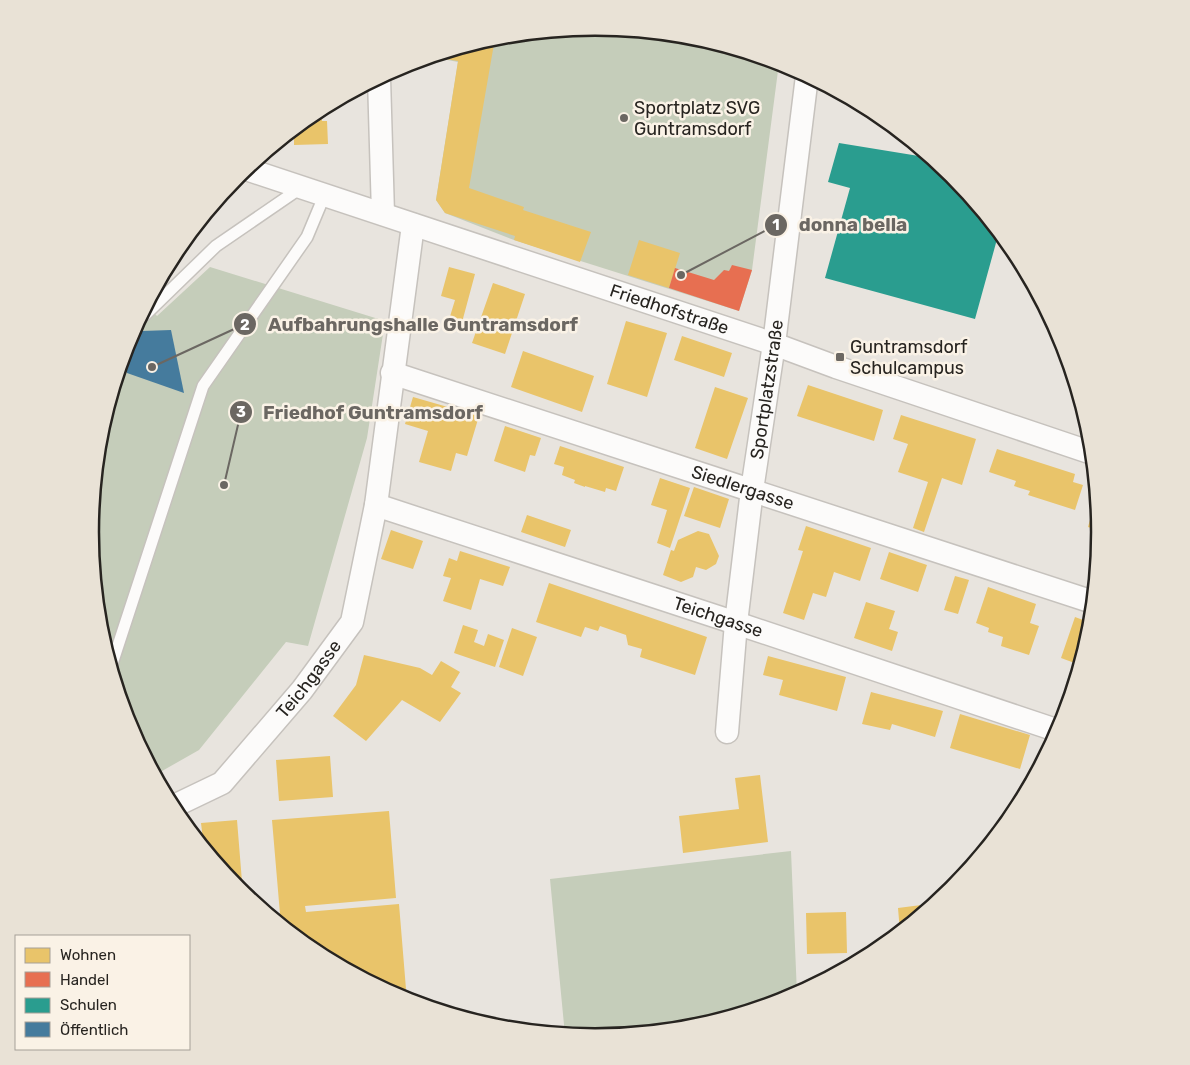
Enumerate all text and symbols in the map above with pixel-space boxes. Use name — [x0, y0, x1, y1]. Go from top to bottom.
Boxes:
place label: Sportplatz SVG Guntramsdorf — [634, 97, 760, 140]
marker: Sportplatz SVG Guntramsdorf — [618, 112, 630, 124]
callout: donna bella — [764, 208, 917, 242]
text: donna bella — [799, 213, 907, 236]
text: 1 — [772, 216, 780, 234]
street label: Friedhofstraße — [607, 279, 732, 339]
callout: Aufbahrungshalle Guntramsdorf — [233, 307, 588, 341]
text: Aufbahrungshalle Guntramsdorf — [268, 313, 579, 336]
text: 2 — [240, 316, 250, 334]
street label: Sportplatzstraße — [746, 318, 788, 461]
place label: Guntramsdorf Schulcampus — [850, 336, 968, 379]
marker: Guntramsdorf Schulcampus — [834, 351, 846, 363]
callout: Friedhof Guntramsdorf — [228, 395, 493, 429]
text: Friedhof Guntramsdorf — [263, 401, 484, 424]
text: 3 — [236, 403, 246, 421]
street label: Siedlergasse — [689, 461, 797, 515]
street label: Teichgasse — [670, 592, 766, 642]
street label: Teichgasse — [272, 636, 346, 723]
legend — [15, 935, 190, 1050]
text: Wohnen — [60, 946, 116, 964]
text: Handel — [60, 971, 109, 989]
text: Schulen — [60, 996, 117, 1014]
text: Öffentlich — [60, 1021, 128, 1039]

